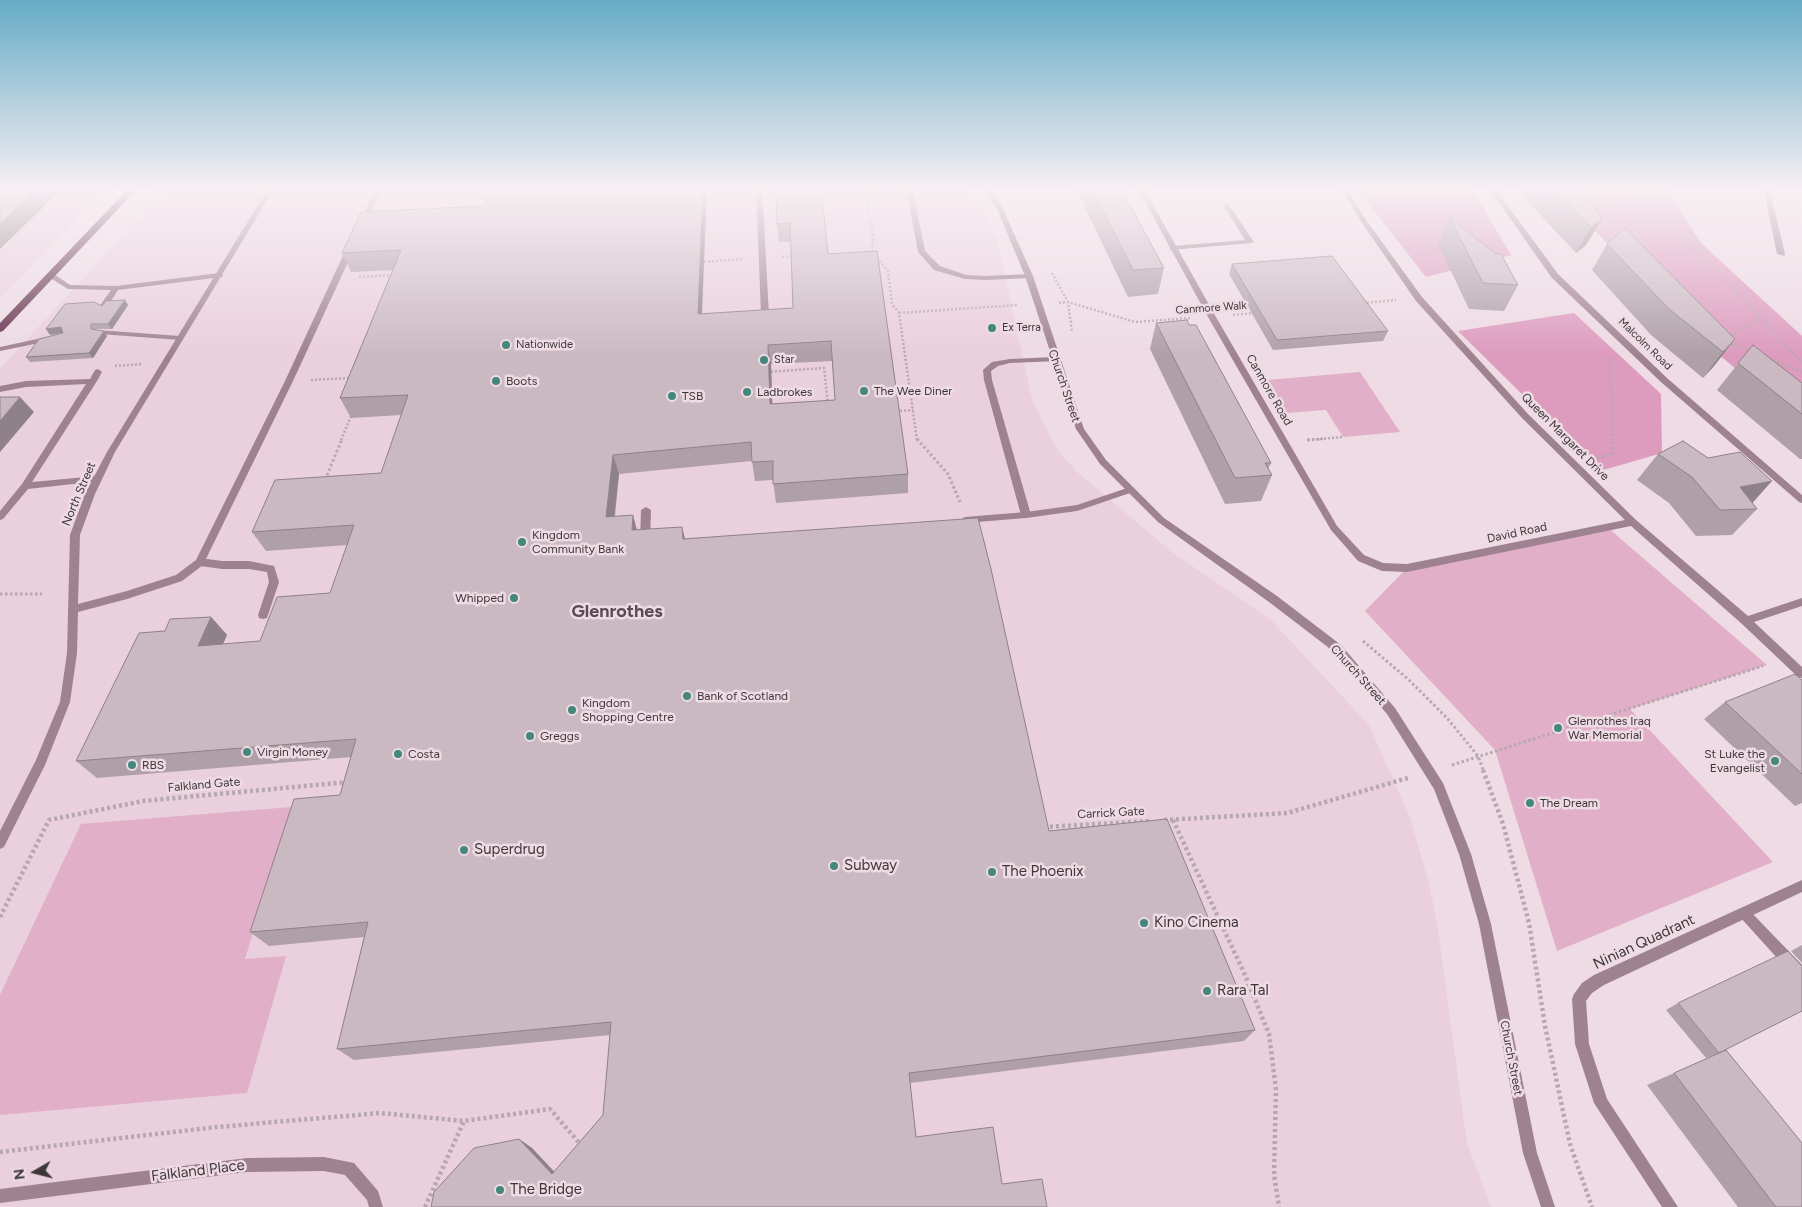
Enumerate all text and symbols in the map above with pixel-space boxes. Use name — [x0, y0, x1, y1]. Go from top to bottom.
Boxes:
street label: Canmore Walk — [1175, 299, 1247, 317]
street label: Malcolm Road — [1615, 315, 1675, 373]
place label: Ex Terra — [1002, 321, 1041, 335]
marker: Ex Terra — [986, 322, 998, 334]
place label: Nationwide — [516, 338, 573, 352]
marker: Nationwide — [500, 339, 512, 351]
street label: Church Street — [1045, 348, 1083, 424]
street label: Canmore Road — [1243, 352, 1295, 428]
place label: Star — [774, 353, 794, 367]
marker: Star — [758, 354, 770, 366]
place label: Boots — [506, 374, 537, 388]
marker: Boots — [490, 375, 502, 387]
place label: The Wee Diner — [874, 384, 952, 398]
place label: Ladbrokes — [757, 385, 812, 399]
marker: The Wee Diner — [858, 385, 870, 397]
marker: Ladbrokes — [741, 386, 753, 398]
place label: TSB — [682, 389, 703, 403]
marker: TSB — [666, 390, 678, 402]
street label: Queen Margaret Drive — [1518, 390, 1612, 484]
street label: North Street — [59, 460, 99, 528]
street label: David Road — [1486, 520, 1548, 546]
place label: Kingdom Community Bank — [532, 528, 624, 556]
marker: Kingdom Community Bank — [516, 536, 528, 548]
place label: Whipped — [455, 591, 504, 605]
marker: Whipped — [508, 592, 520, 604]
district label: Glenrothes — [571, 601, 663, 623]
street label: Church Street — [1327, 642, 1389, 708]
place label: Bank of Scotland — [697, 689, 788, 703]
marker: Bank of Scotland — [681, 690, 693, 702]
place label: Kingdom Shopping Centre — [582, 696, 674, 724]
marker: Kingdom Shopping Centre — [566, 704, 578, 716]
place label: Glenrothes Iraq War Memorial — [1568, 714, 1651, 742]
marker: Glenrothes Iraq War Memorial — [1552, 722, 1564, 734]
place label: Greggs — [540, 729, 579, 743]
marker: Greggs — [524, 730, 536, 742]
place label: Virgin Money — [257, 745, 328, 759]
marker: Virgin Money — [241, 746, 253, 758]
place label: Costa — [408, 747, 440, 761]
place label: St Luke the Evangelist — [1704, 747, 1765, 775]
marker: Costa — [392, 748, 404, 760]
marker: St Luke the Evangelist — [1769, 755, 1781, 767]
place label: RBS — [142, 758, 164, 772]
marker: RBS — [126, 759, 138, 771]
street label: Falkland Gate — [167, 775, 241, 795]
place label: The Dream — [1540, 796, 1598, 810]
marker: The Dream — [1524, 797, 1536, 809]
street label: Carrick Gate — [1077, 804, 1145, 822]
place label: Superdrug — [474, 841, 545, 859]
marker: Superdrug — [458, 844, 470, 856]
place label: Subway — [844, 857, 897, 875]
marker: Subway — [828, 860, 840, 872]
place label: The Phoenix — [1002, 863, 1083, 881]
marker: The Phoenix — [986, 866, 998, 878]
street label: Ninian Quadrant — [1590, 911, 1698, 973]
place label: Kino Cinema — [1154, 914, 1239, 932]
marker: Kino Cinema — [1138, 917, 1150, 929]
place label: Rara Tal — [1217, 982, 1269, 1000]
marker: Rara Tal — [1201, 985, 1213, 997]
street label: Church Street — [1497, 1019, 1525, 1097]
north arrow — [10, 1147, 60, 1197]
street label: Falkland Place — [150, 1156, 246, 1186]
text: N — [10, 1168, 29, 1181]
place label: The Bridge — [510, 1181, 582, 1199]
marker: The Bridge — [494, 1184, 506, 1196]

